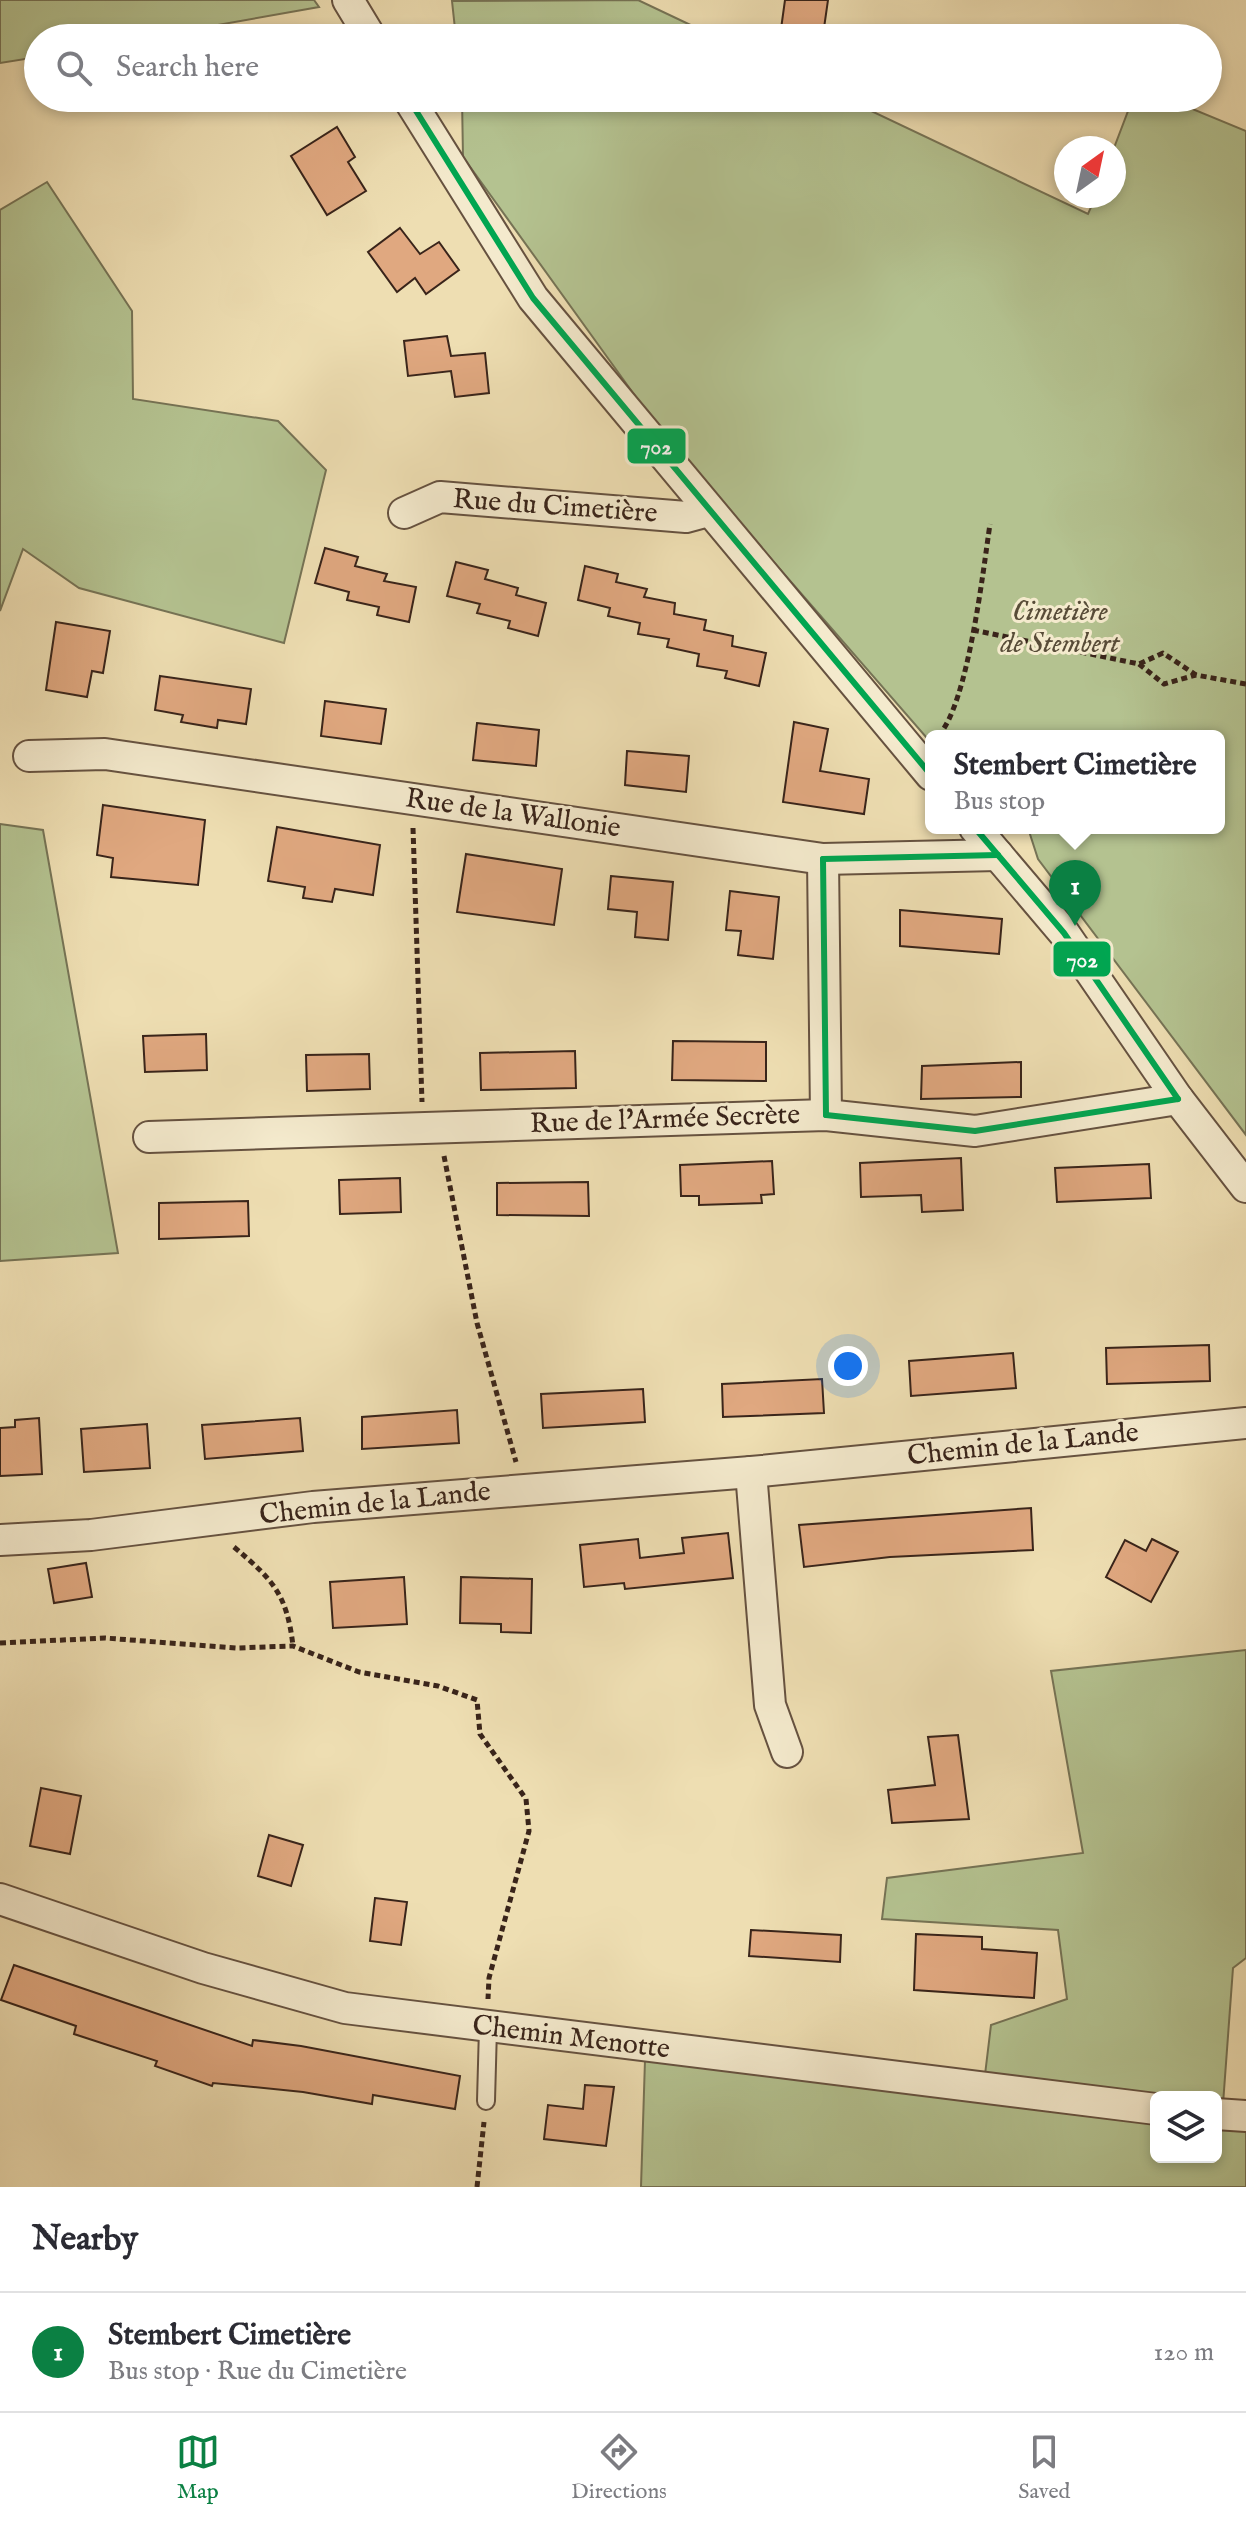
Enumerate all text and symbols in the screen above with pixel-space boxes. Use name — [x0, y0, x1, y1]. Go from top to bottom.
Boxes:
search box — [24, 24, 1222, 112]
icon: search — [52, 46, 96, 90]
text: Search here — [116, 49, 259, 87]
north arrow — [1054, 136, 1126, 208]
line badge: 702 — [626, 427, 687, 465]
text: 702 — [640, 434, 672, 462]
street label: Rue du Cimetière — [452, 482, 659, 532]
park label: Cimetière de Stembert — [999, 595, 1121, 662]
popup — [925, 730, 1225, 834]
text: Stembert Cimetière — [953, 747, 1197, 785]
street label: Rue de la Wallonie — [403, 782, 623, 846]
text: Bus stop — [953, 785, 1045, 818]
pin: 1 — [1049, 860, 1101, 926]
line badge: 702 — [1052, 940, 1112, 978]
text: 702 — [1066, 947, 1098, 975]
street label: Rue de l'Armée Secrète — [529, 1098, 801, 1142]
your location — [828, 1346, 868, 1386]
street label: Chemin de la Lande — [906, 1415, 1140, 1475]
street label: Chemin de la Lande — [258, 1474, 492, 1534]
street label: Chemin Menotte — [470, 2009, 672, 2068]
map controls — [1150, 2091, 1222, 2163]
button: layers — [1150, 2091, 1222, 2163]
text: Nearby — [32, 2218, 138, 2261]
text: Stembert Cimetière — [108, 2317, 351, 2355]
text: 1 — [53, 2336, 63, 2369]
text: 120 m — [1154, 2336, 1214, 2369]
text: Bus stop · Rue du Cimetière — [108, 2355, 407, 2388]
tab: Map — [176, 2430, 220, 2506]
tab: Directions — [571, 2430, 667, 2506]
tab: Saved — [1018, 2430, 1070, 2506]

